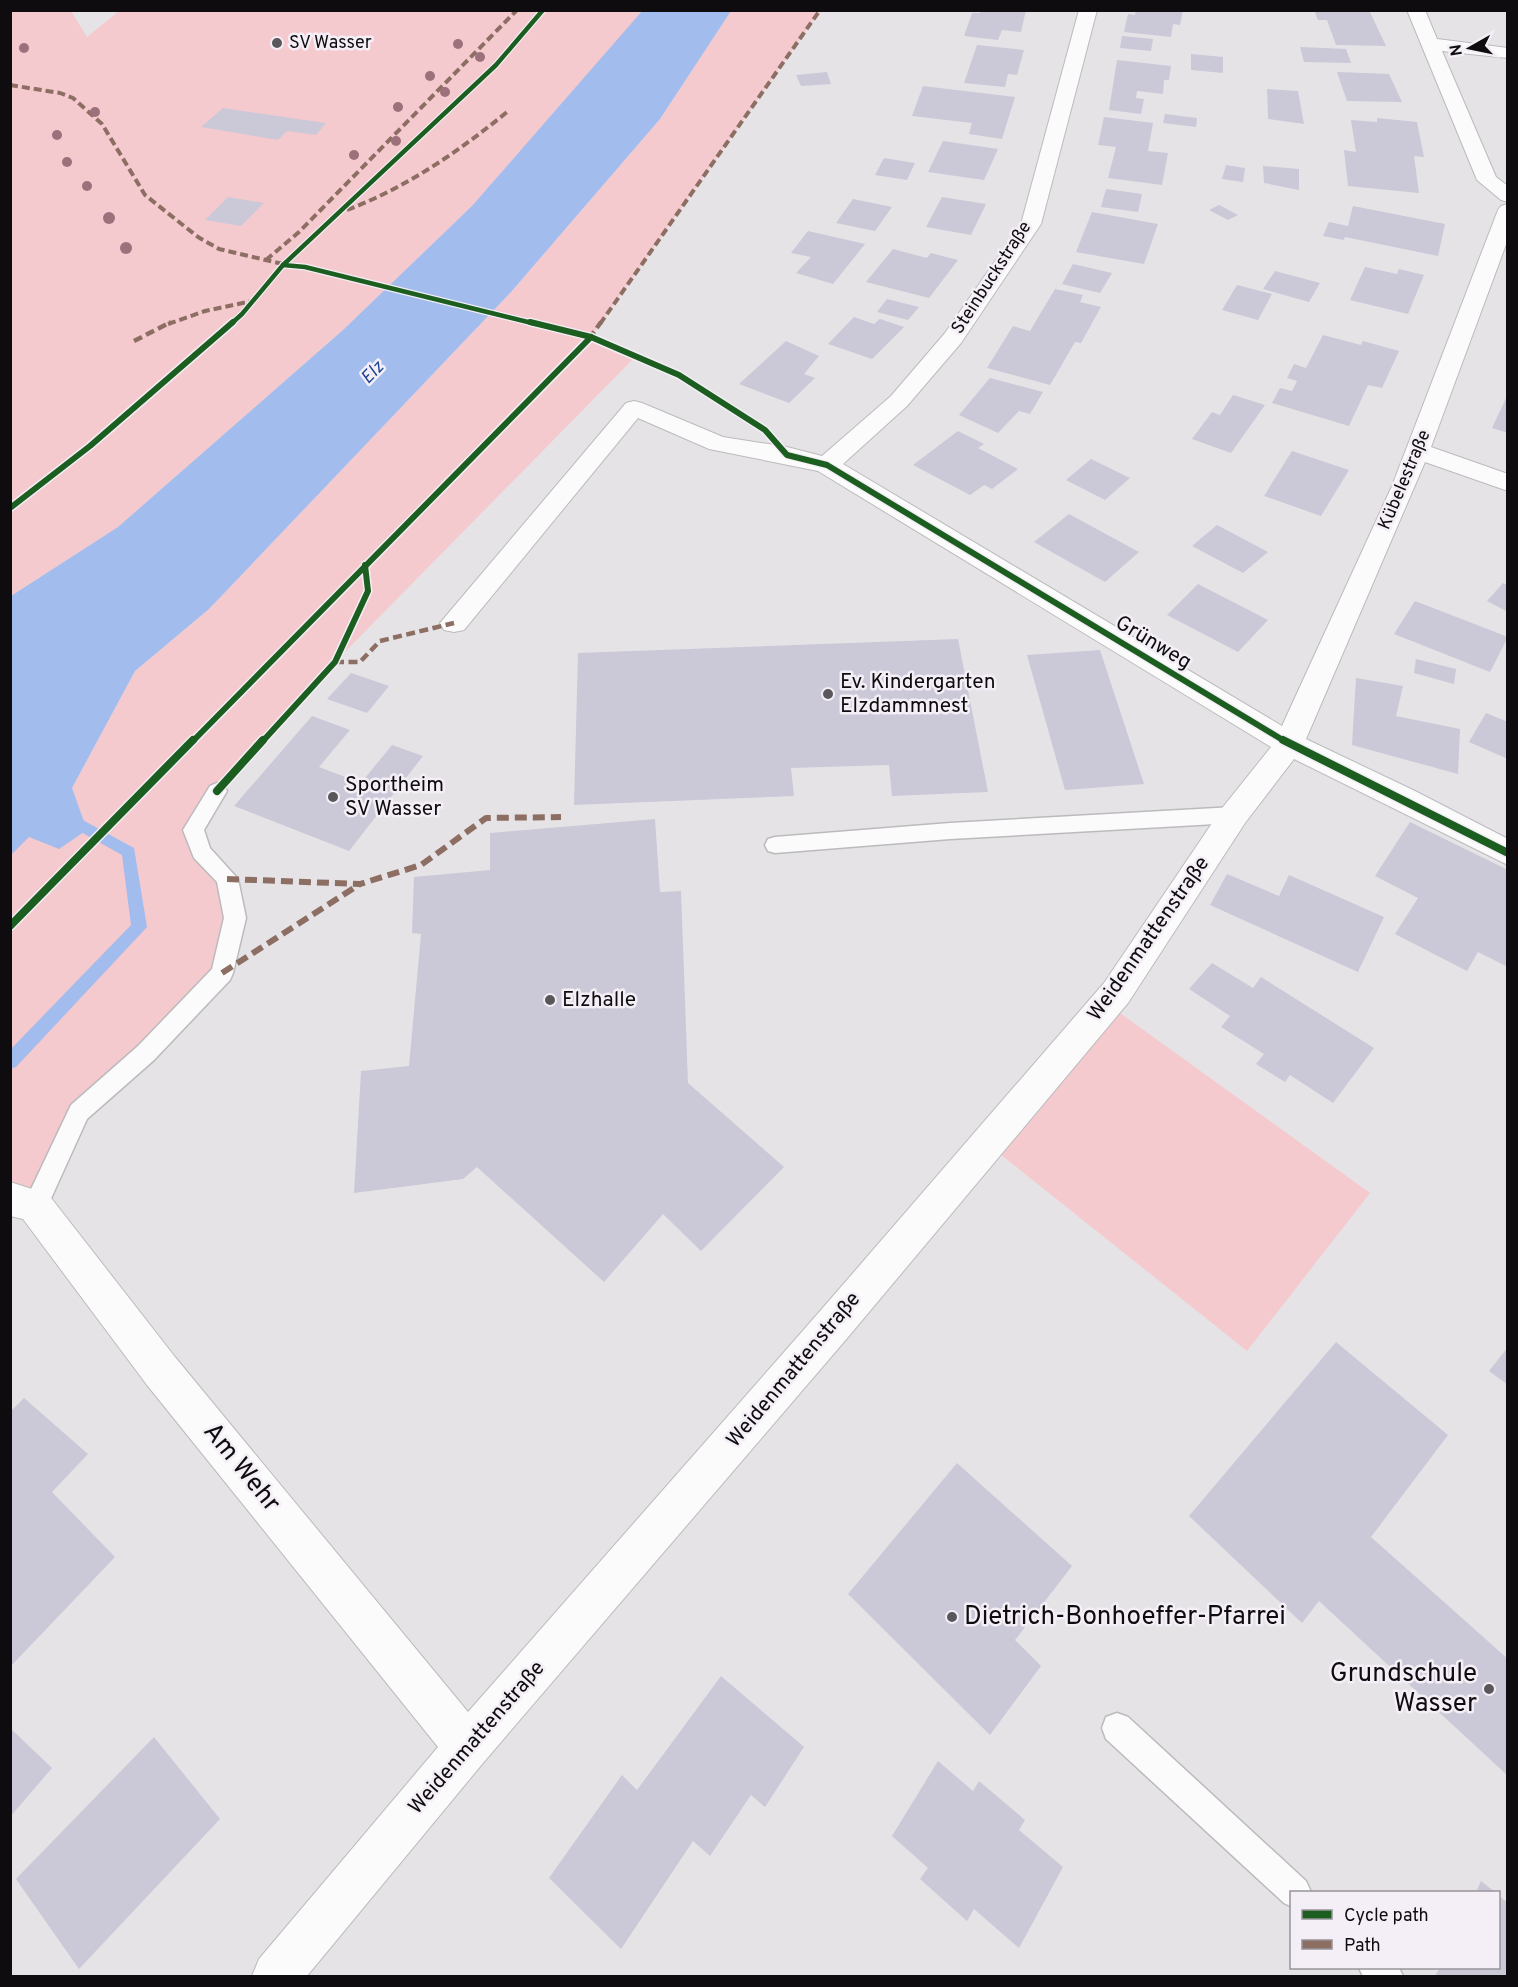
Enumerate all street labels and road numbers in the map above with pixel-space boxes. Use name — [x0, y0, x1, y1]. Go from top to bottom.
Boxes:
street label: Steinbuckstraße — [947, 217, 1037, 339]
street label: Kübelestraße — [1374, 427, 1436, 533]
street label: Grünweg — [1110, 610, 1196, 676]
street label: Weidenmattenstraße — [1082, 851, 1216, 1027]
street label: Weidenmattenstraße — [721, 1287, 867, 1453]
street label: Am Wehr — [195, 1417, 287, 1519]
street label: Weidenmattenstraße — [403, 1656, 551, 1820]

